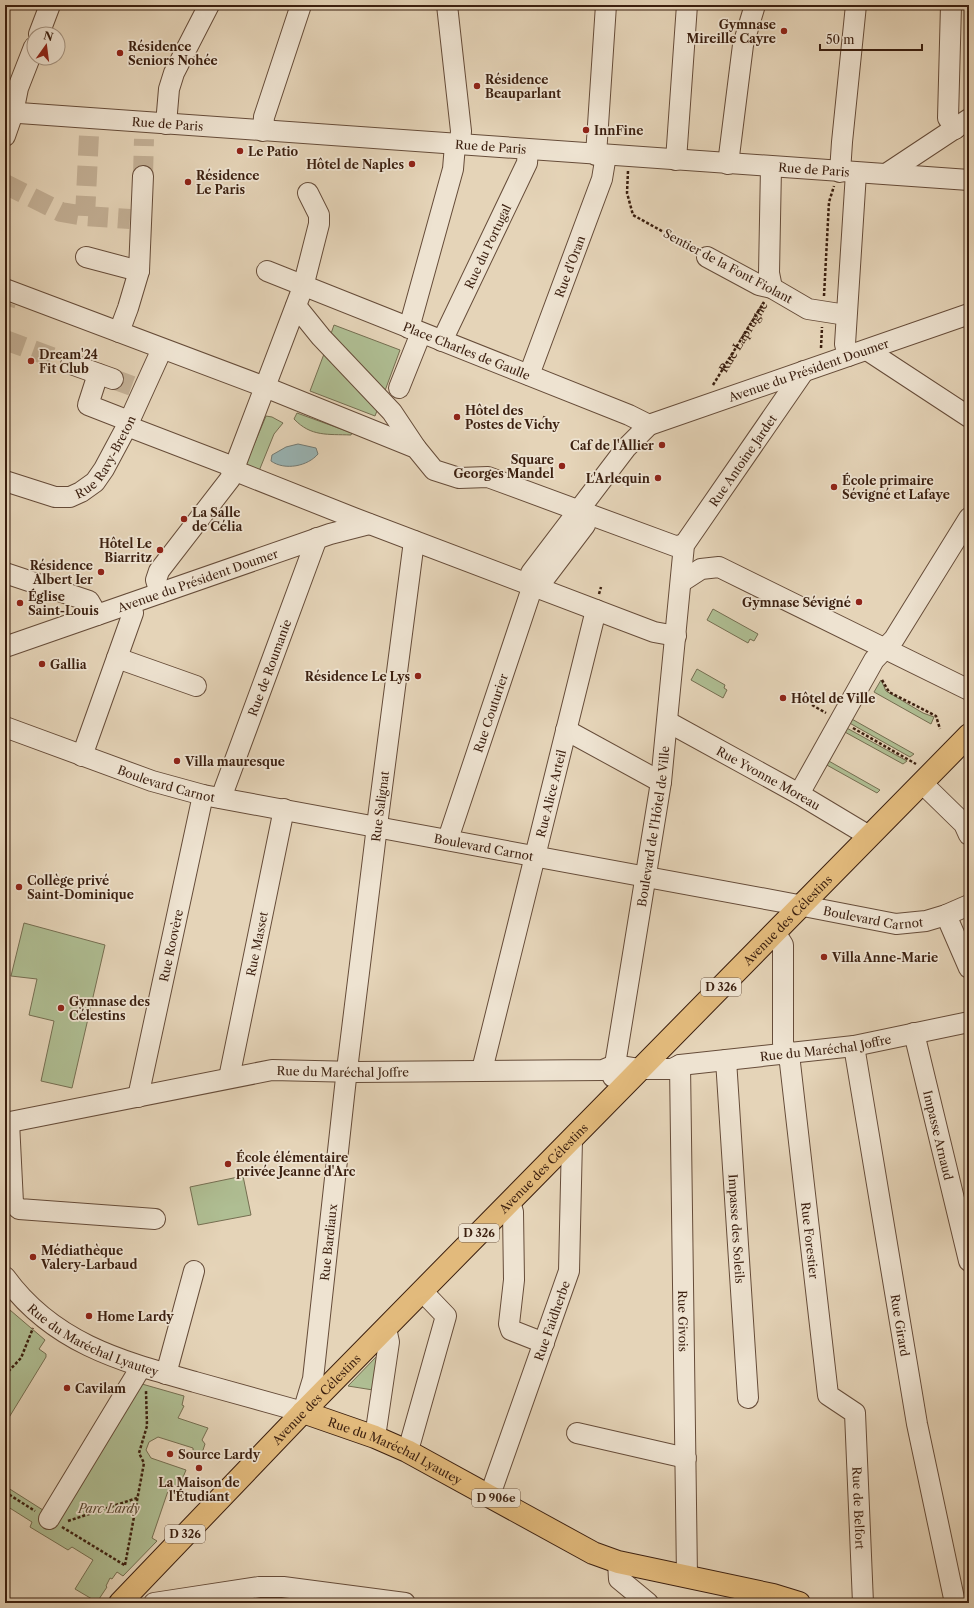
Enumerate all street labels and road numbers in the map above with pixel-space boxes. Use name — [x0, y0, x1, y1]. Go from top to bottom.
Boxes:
street label: Rue de Paris — [131, 113, 204, 133]
street label: Rue de Paris — [455, 136, 527, 156]
street label: Rue de Paris — [778, 159, 850, 179]
street label: Rue du Portugal — [461, 201, 514, 291]
street label: Sentier de la Font Fiolant — [661, 226, 796, 307]
street label: Rue d'Oran — [551, 233, 588, 299]
street label: Rue Laprugne — [715, 298, 771, 375]
street label: Place Charles de Gaulle — [401, 318, 533, 383]
street label: Avenue du Président Doumer — [725, 335, 891, 405]
street label: Rue Antoine Jardet — [706, 411, 780, 509]
street label: Rue Ravy-Breton — [73, 413, 138, 501]
street label: Avenue du Président Doumer — [115, 545, 280, 615]
street label: Rue de Roumanie — [244, 617, 294, 718]
street label: Rue Couturier — [470, 671, 510, 754]
street label: Rue Yvonne Moreau — [714, 743, 824, 813]
street label: Boulevard de l'Hôtel de Ville — [633, 745, 672, 908]
street label: Rue Alice Arteil — [532, 748, 569, 839]
street label: Boulevard Carnot — [116, 762, 217, 805]
street label: Rue Salignat — [368, 769, 392, 843]
street label: Boulevard Carnot — [433, 830, 535, 864]
street label: Avenue des Célestins — [739, 872, 835, 969]
street label: Boulevard Carnot — [822, 903, 924, 932]
street label: Rue Roovère — [156, 908, 186, 983]
street label: Rue Masset — [242, 909, 271, 978]
road number: D 326 — [701, 978, 741, 996]
street label: Rue du Maréchal Joffre — [759, 1031, 893, 1064]
street label: Rue du Maréchal Joffre — [276, 1063, 409, 1080]
street label: Impasse Arnaud — [921, 1089, 957, 1182]
street label: Avenue des Célestins — [495, 1120, 591, 1217]
street label: Impasse des Soleils — [726, 1173, 748, 1284]
street label: Rue Forestier — [798, 1201, 822, 1280]
street label: Rue Bardiaux — [316, 1203, 340, 1282]
road number: D 326 — [459, 1224, 499, 1242]
street label: Rue Faidherbe — [530, 1278, 573, 1363]
street label: Rue Givois — [676, 1290, 691, 1352]
street label: Rue Girard — [888, 1293, 913, 1358]
street label: Rue du Maréchal Lyautey — [25, 1300, 161, 1379]
street label: Avenue des Célestins — [268, 1351, 364, 1448]
street label: Rue du Maréchal Lyautey — [326, 1414, 465, 1487]
street label: Rue de Belfort — [850, 1466, 868, 1550]
road number: D 906e — [472, 1489, 520, 1507]
road number: D 326 — [165, 1525, 205, 1543]

